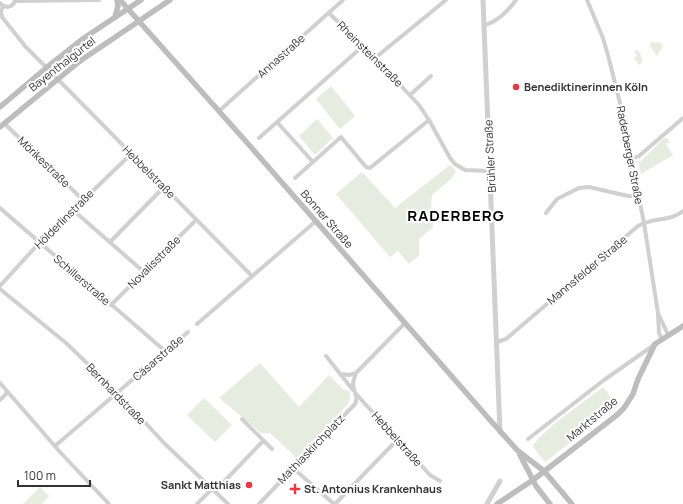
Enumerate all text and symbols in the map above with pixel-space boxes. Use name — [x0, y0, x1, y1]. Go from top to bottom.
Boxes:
street label: Rheinsteinstraße — [334, 17, 407, 90]
street label: Annastraße — [254, 30, 308, 81]
street label: Bayenthalgürtel — [25, 33, 98, 94]
place label: Benediktinerinnen Köln — [524, 79, 648, 94]
marker: Benediktinerinnen Köln — [511, 82, 521, 92]
street label: Raderberger Straße — [614, 104, 647, 206]
street label: Brühler Straße — [480, 119, 499, 193]
street label: Mörikestraße — [15, 133, 74, 191]
street label: Hebbelstraße — [120, 142, 179, 202]
street label: Hölderlinstraße — [31, 185, 97, 252]
street label: Bonner Straße — [298, 186, 357, 252]
district label: RADERBERG — [407, 205, 505, 226]
street label: Novalisstraße — [124, 231, 184, 291]
street label: Mannsfelder Straße — [544, 231, 630, 308]
street label: Schillerstraße — [51, 251, 114, 309]
street label: Cäsarstraße — [129, 331, 187, 384]
street label: Bernhardstraße — [83, 360, 150, 428]
street label: Marktstraße — [563, 393, 621, 444]
street label: Hebbelstraße — [369, 408, 426, 470]
street label: Mathiaskirchplatz — [274, 411, 348, 486]
scale bar — [18, 462, 90, 488]
text: 100 m — [24, 467, 56, 484]
place label: Sankt Matthias — [161, 477, 241, 492]
marker: Sankt Matthias — [244, 480, 254, 490]
place label: St. Antonius Krankenhaus — [304, 481, 442, 496]
marker: St. Antonius Krankenhaus — [289, 483, 301, 495]

